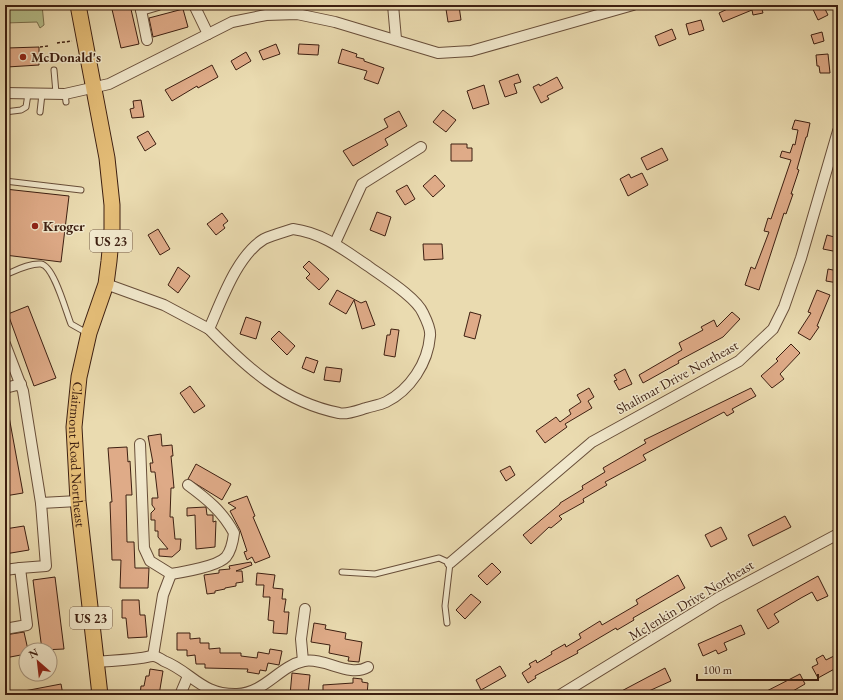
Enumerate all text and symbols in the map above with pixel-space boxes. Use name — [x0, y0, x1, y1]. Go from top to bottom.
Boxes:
place label: McDonald's — [31, 48, 101, 66]
marker: McDonald's — [18, 52, 28, 62]
place label: Kroger — [43, 217, 85, 235]
marker: Kroger — [30, 221, 40, 231]
road number: US 23 — [90, 230, 132, 252]
street label: Shalimar Drive Northeast — [613, 336, 742, 418]
street label: Clairmont Road Northeast — [65, 381, 90, 529]
street label: McJenkin Drive Northeast — [625, 555, 757, 644]
road number: US 23 — [70, 607, 112, 629]
north arrow — [18, 642, 58, 682]
text: N — [26, 645, 41, 661]
scale bar — [697, 656, 818, 682]
text: 100 m — [703, 662, 733, 678]

